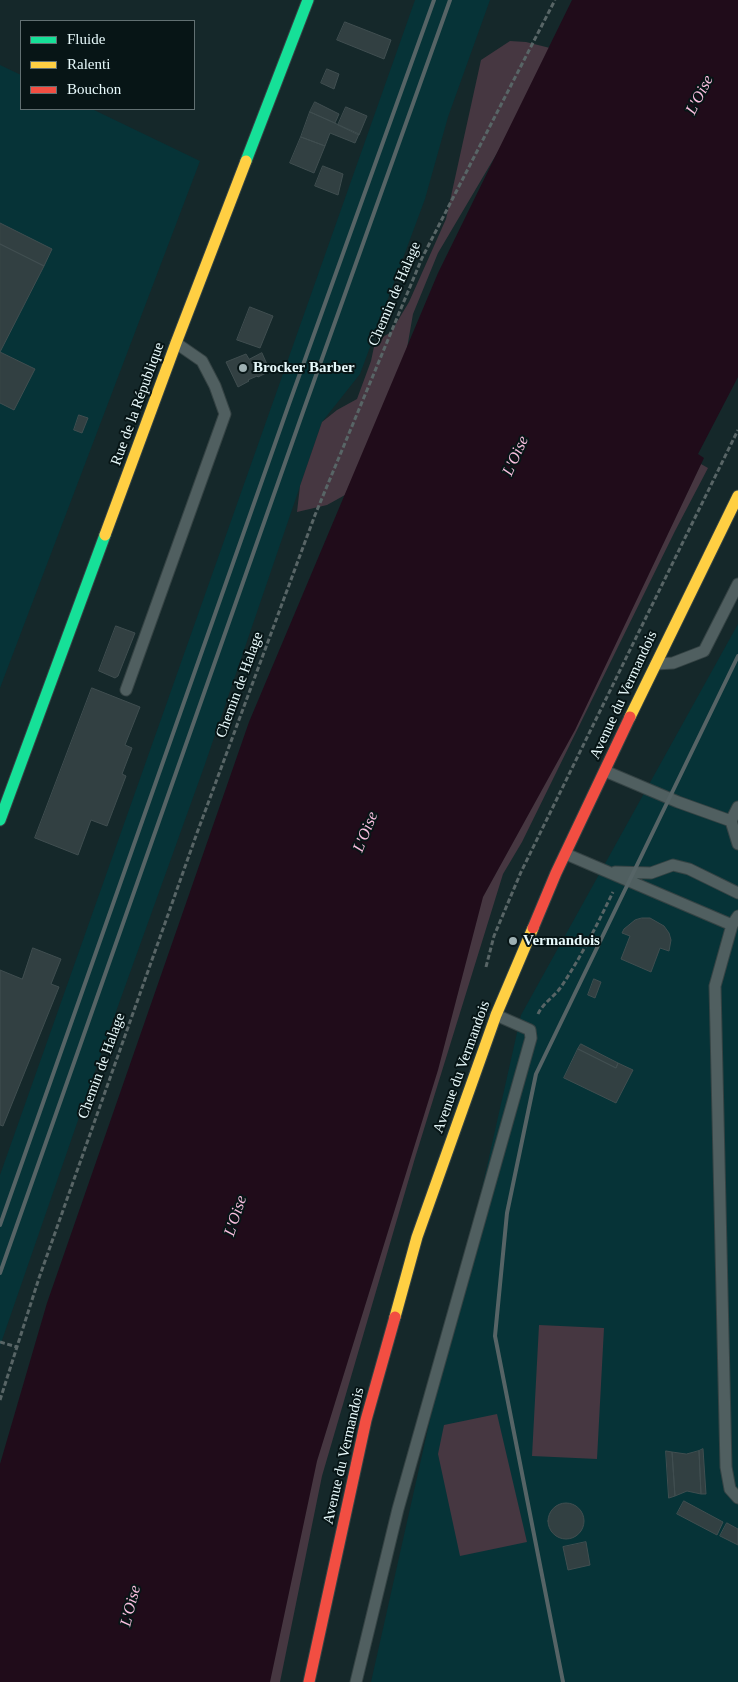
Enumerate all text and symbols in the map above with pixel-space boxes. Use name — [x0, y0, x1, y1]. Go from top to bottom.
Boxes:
legend — [20, 20, 195, 110]
text: Fluide — [67, 31, 105, 47]
text: Ralenti — [67, 56, 110, 72]
water label: L'Oise — [682, 72, 718, 118]
text: Bouchon — [67, 81, 121, 97]
street label: Chemin de Halage — [365, 239, 425, 349]
street label: Rue de la République — [107, 340, 169, 468]
place label: Brocker Barber — [253, 359, 355, 377]
marker: Brocker Barber — [237, 362, 249, 374]
water label: L'Oise — [499, 433, 533, 479]
street label: Avenue du Vermandois — [586, 628, 662, 762]
street label: Chemin de Halage — [212, 629, 268, 741]
water label: L'Oise — [349, 809, 383, 855]
place label: Vermandois — [523, 932, 600, 950]
marker: Vermandois — [507, 935, 519, 947]
street label: Avenue du Vermandois — [430, 998, 494, 1136]
street label: Chemin de Halage — [74, 1010, 130, 1122]
water label: L'Oise — [220, 1193, 252, 1239]
street label: Avenue du Vermandois — [320, 1386, 368, 1526]
water label: L'Oise — [117, 1583, 145, 1629]

